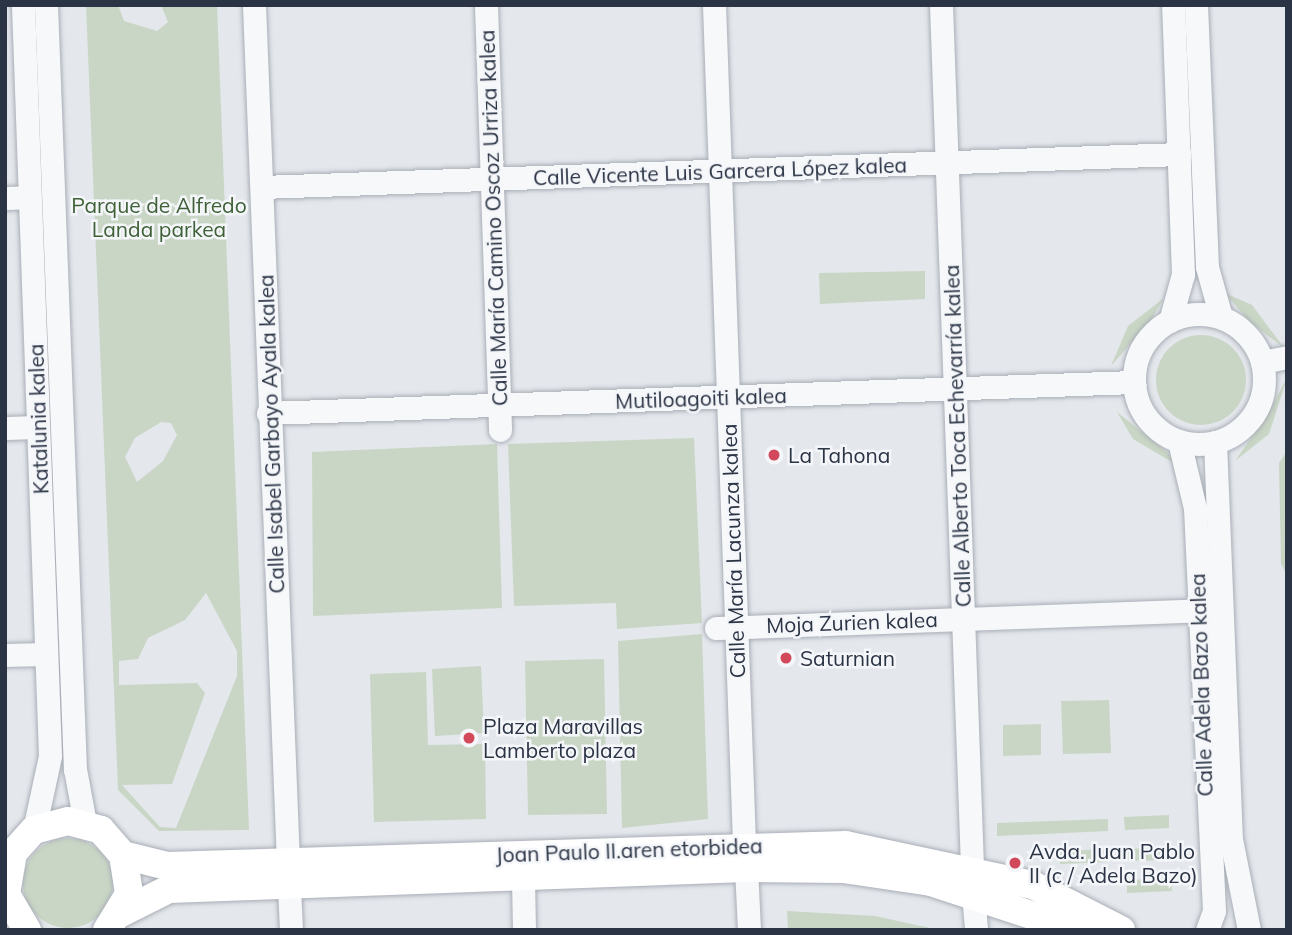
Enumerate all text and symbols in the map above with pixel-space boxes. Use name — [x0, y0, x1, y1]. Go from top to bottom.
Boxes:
street label: Calle María Camino Oscoz Urriza kalea — [474, 29, 512, 407]
street label: Calle Vicente Luis Garcera López kalea — [533, 152, 907, 190]
park label: Parque de Alfredo Landa parkea — [71, 192, 247, 242]
street label: Calle Alberto Toca Echevarría kalea — [938, 264, 976, 608]
street label: Calle Isabel Garbayo Ayala kalea — [253, 274, 289, 594]
street label: Katalunia kalea — [23, 343, 53, 495]
street label: Mutiloagoiti kalea — [615, 382, 787, 414]
street label: Calle María Lacunza kalea — [716, 423, 750, 679]
place label: La Tahona — [788, 442, 890, 468]
marker: La Tahona — [766, 447, 782, 463]
street label: Calle Adela Bazo kalea — [1185, 573, 1217, 797]
street label: Moja Zurien kalea — [766, 606, 938, 638]
place label: Saturnian — [800, 645, 895, 671]
marker: Saturnian — [778, 650, 794, 666]
place label: Plaza Maravillas Lamberto plaza — [483, 713, 643, 763]
marker: Plaza Maravillas Lamberto plaza — [461, 730, 477, 746]
street label: Joan Paulo II.aren etorbidea — [495, 833, 763, 867]
place label: Avda. Juan Pablo II (c / Adela Bazo) — [1029, 838, 1198, 888]
marker: Avda. Juan Pablo II (c / Adela Bazo) — [1007, 855, 1023, 871]

